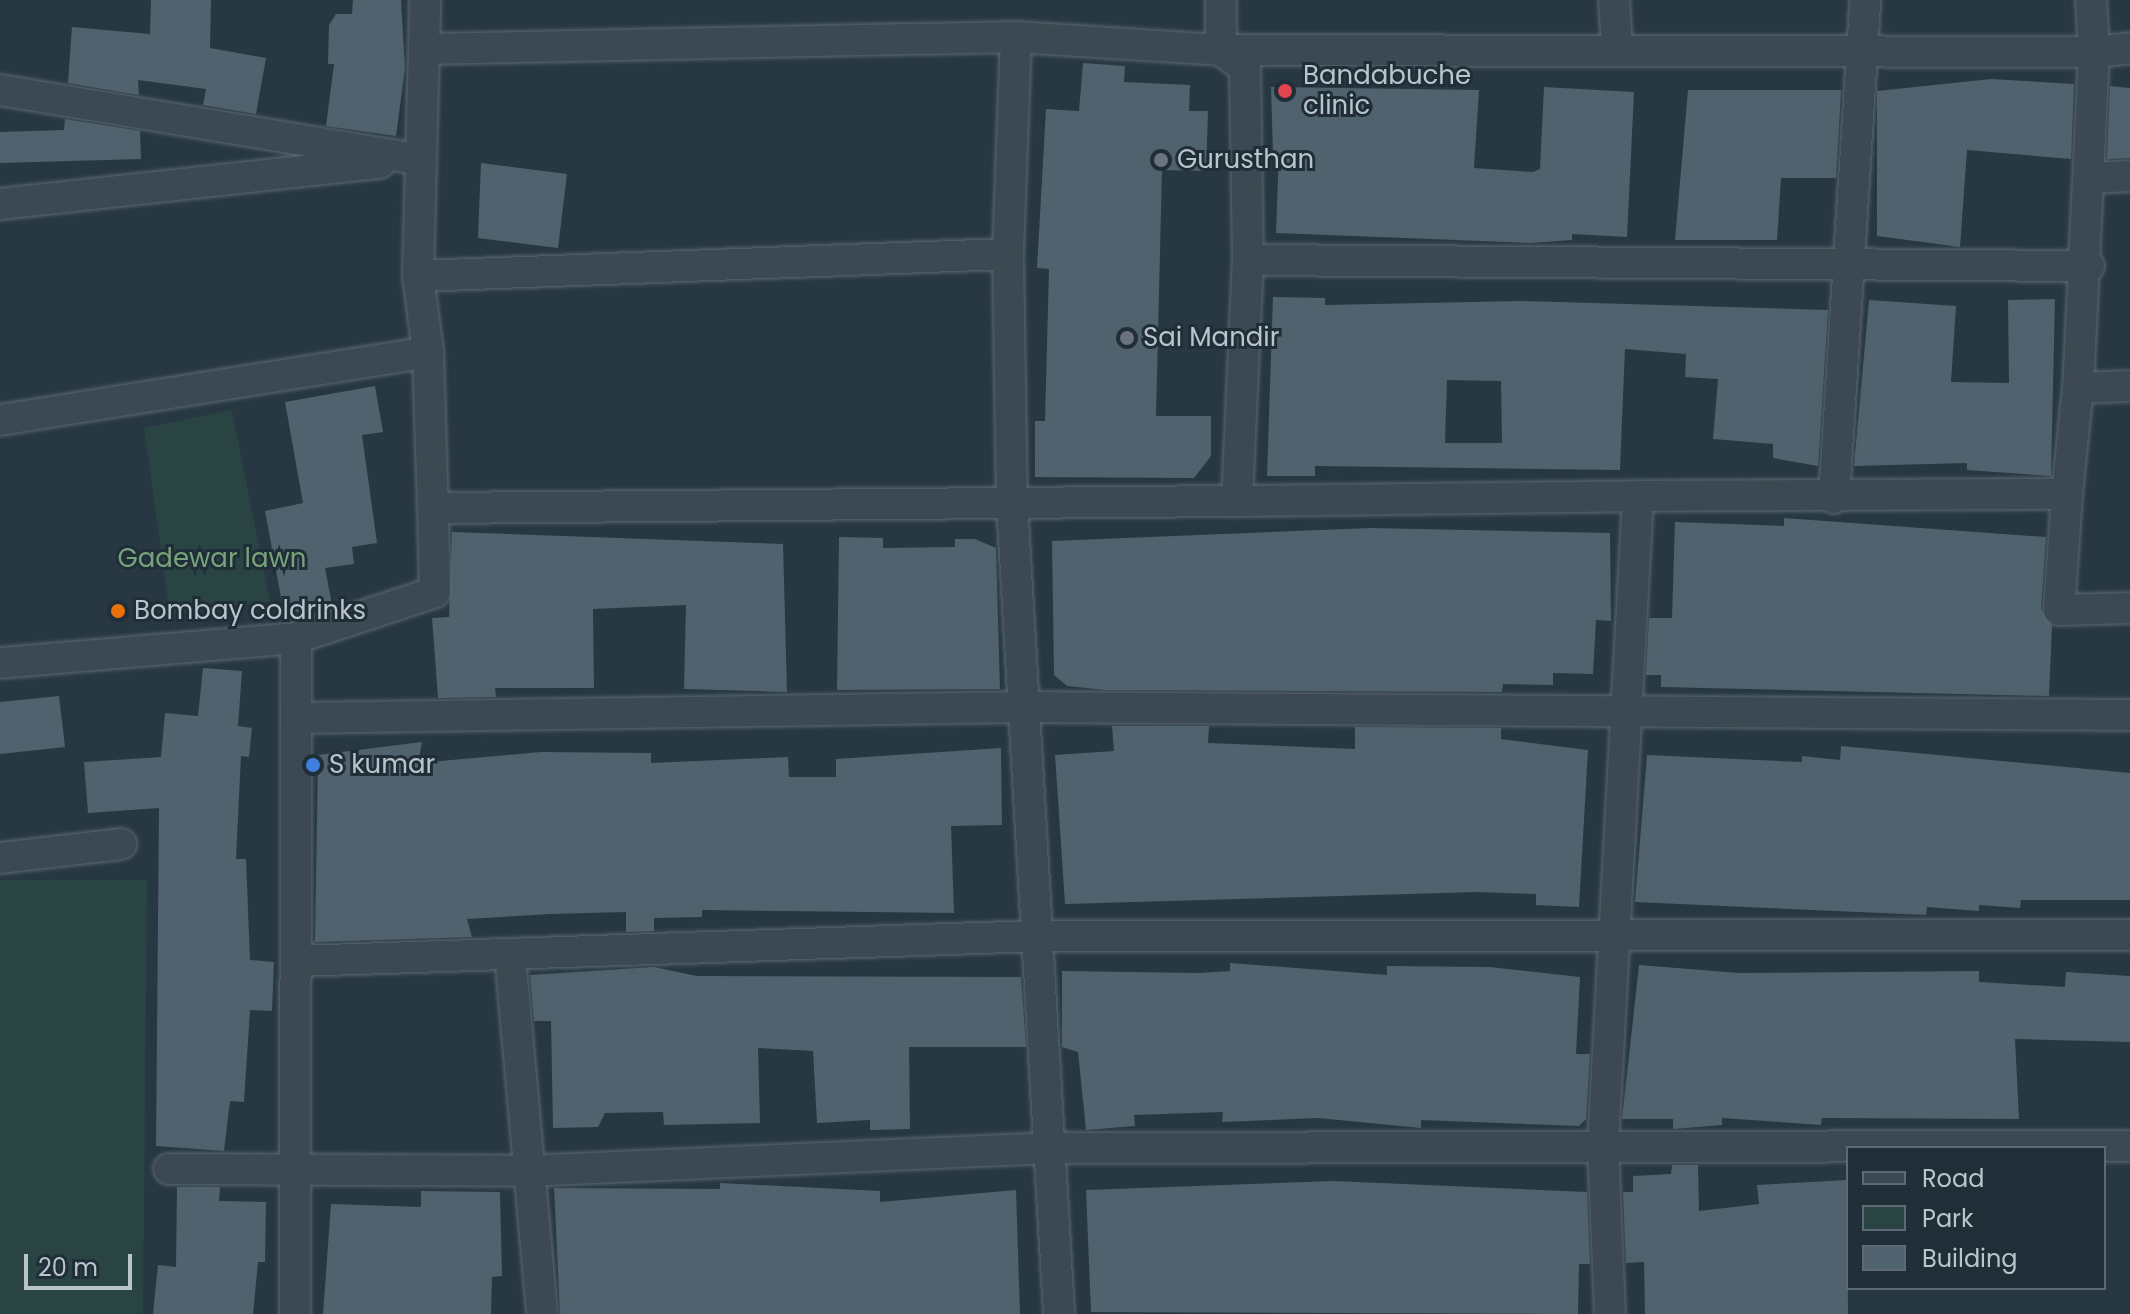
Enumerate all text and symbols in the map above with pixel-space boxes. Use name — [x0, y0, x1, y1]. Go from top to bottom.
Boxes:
place label: Bandabuche clinic — [1303, 60, 1471, 122]
marker: Bandabuche clinic — [1274, 80, 1296, 102]
place label: Gurusthan — [1177, 144, 1314, 176]
marker: Gurusthan — [1152, 151, 1170, 169]
place label: Sai Mandir — [1143, 322, 1279, 354]
marker: Sai Mandir — [1118, 329, 1136, 347]
park label: Gadewar lawn — [118, 543, 306, 575]
place label: Bombay coldrinks — [134, 595, 366, 627]
marker: Bombay coldrinks — [109, 602, 127, 620]
place label: S kumar — [329, 749, 435, 781]
marker: S kumar — [304, 756, 322, 774]
legend — [1846, 1146, 2106, 1290]
text: Road — [1922, 1162, 1984, 1195]
text: Park — [1922, 1202, 1973, 1235]
scale bar — [28, 1238, 136, 1288]
text: Building — [1922, 1242, 2018, 1275]
text: 20 m — [38, 1251, 98, 1284]

